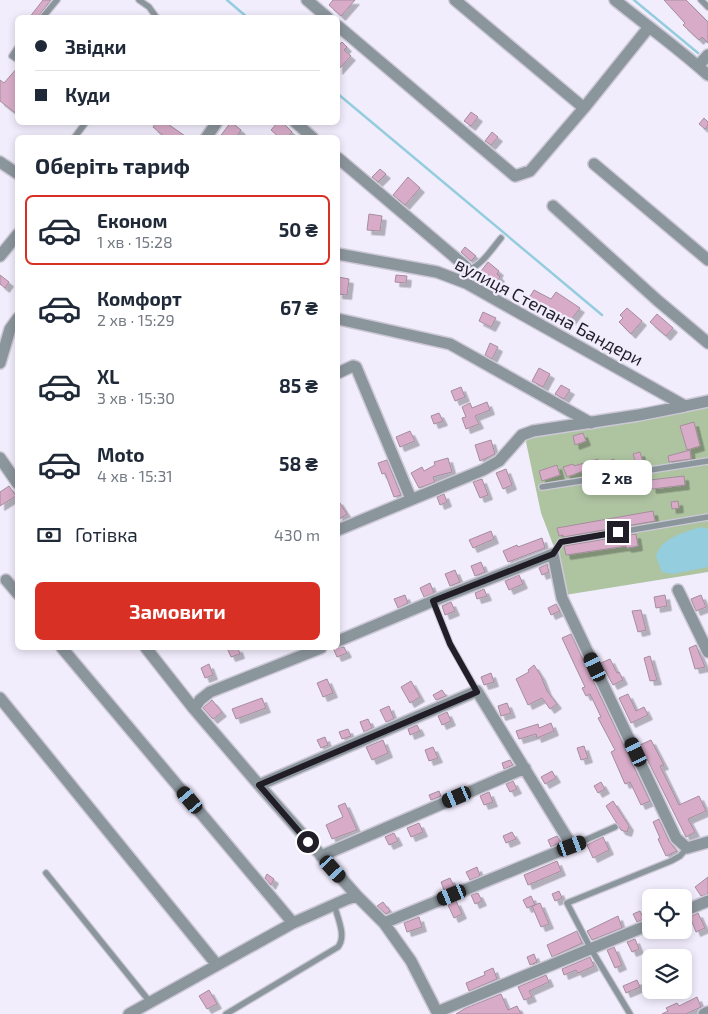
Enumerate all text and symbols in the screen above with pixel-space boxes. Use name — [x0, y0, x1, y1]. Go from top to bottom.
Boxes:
text: Звідки — [65, 35, 126, 58]
text: Куди — [65, 83, 110, 106]
text: Оберіть тариф — [35, 152, 190, 178]
icon: car — [37, 208, 82, 253]
text: Економ — [97, 209, 168, 232]
text: 50 ₴ — [279, 218, 318, 241]
text: 1 хв · 15:28 — [97, 232, 173, 251]
street label: вулиця Степана Бандери — [452, 252, 647, 370]
icon: car — [37, 286, 82, 331]
text: Комфорт — [97, 287, 182, 310]
text: 67 ₴ — [280, 296, 318, 319]
text: 2 хв · 15:29 — [97, 310, 175, 329]
icon: car — [37, 364, 82, 409]
text: XL — [97, 365, 119, 388]
text: 85 ₴ — [279, 374, 318, 397]
text: 3 хв · 15:30 — [97, 388, 175, 407]
icon: car — [37, 442, 82, 487]
text: Moto — [97, 443, 145, 466]
text: 58 ₴ — [279, 452, 318, 475]
callout: 2 хв — [583, 460, 653, 494]
text: 4 хв · 15:31 — [97, 466, 173, 485]
text: 2 хв — [601, 468, 633, 487]
icon: cash — [35, 521, 63, 549]
route end — [607, 521, 629, 543]
text: Готівка — [75, 523, 138, 546]
text: 430 m — [274, 525, 320, 544]
button: Замовити — [35, 582, 320, 640]
car — [581, 650, 608, 684]
car — [622, 735, 649, 769]
car — [174, 784, 205, 816]
car — [440, 784, 473, 810]
route start — [297, 831, 319, 853]
car — [555, 834, 588, 858]
car — [317, 853, 348, 885]
car — [435, 882, 468, 908]
map controls — [642, 889, 692, 999]
button: locate — [642, 889, 692, 939]
button: layers — [642, 949, 692, 999]

